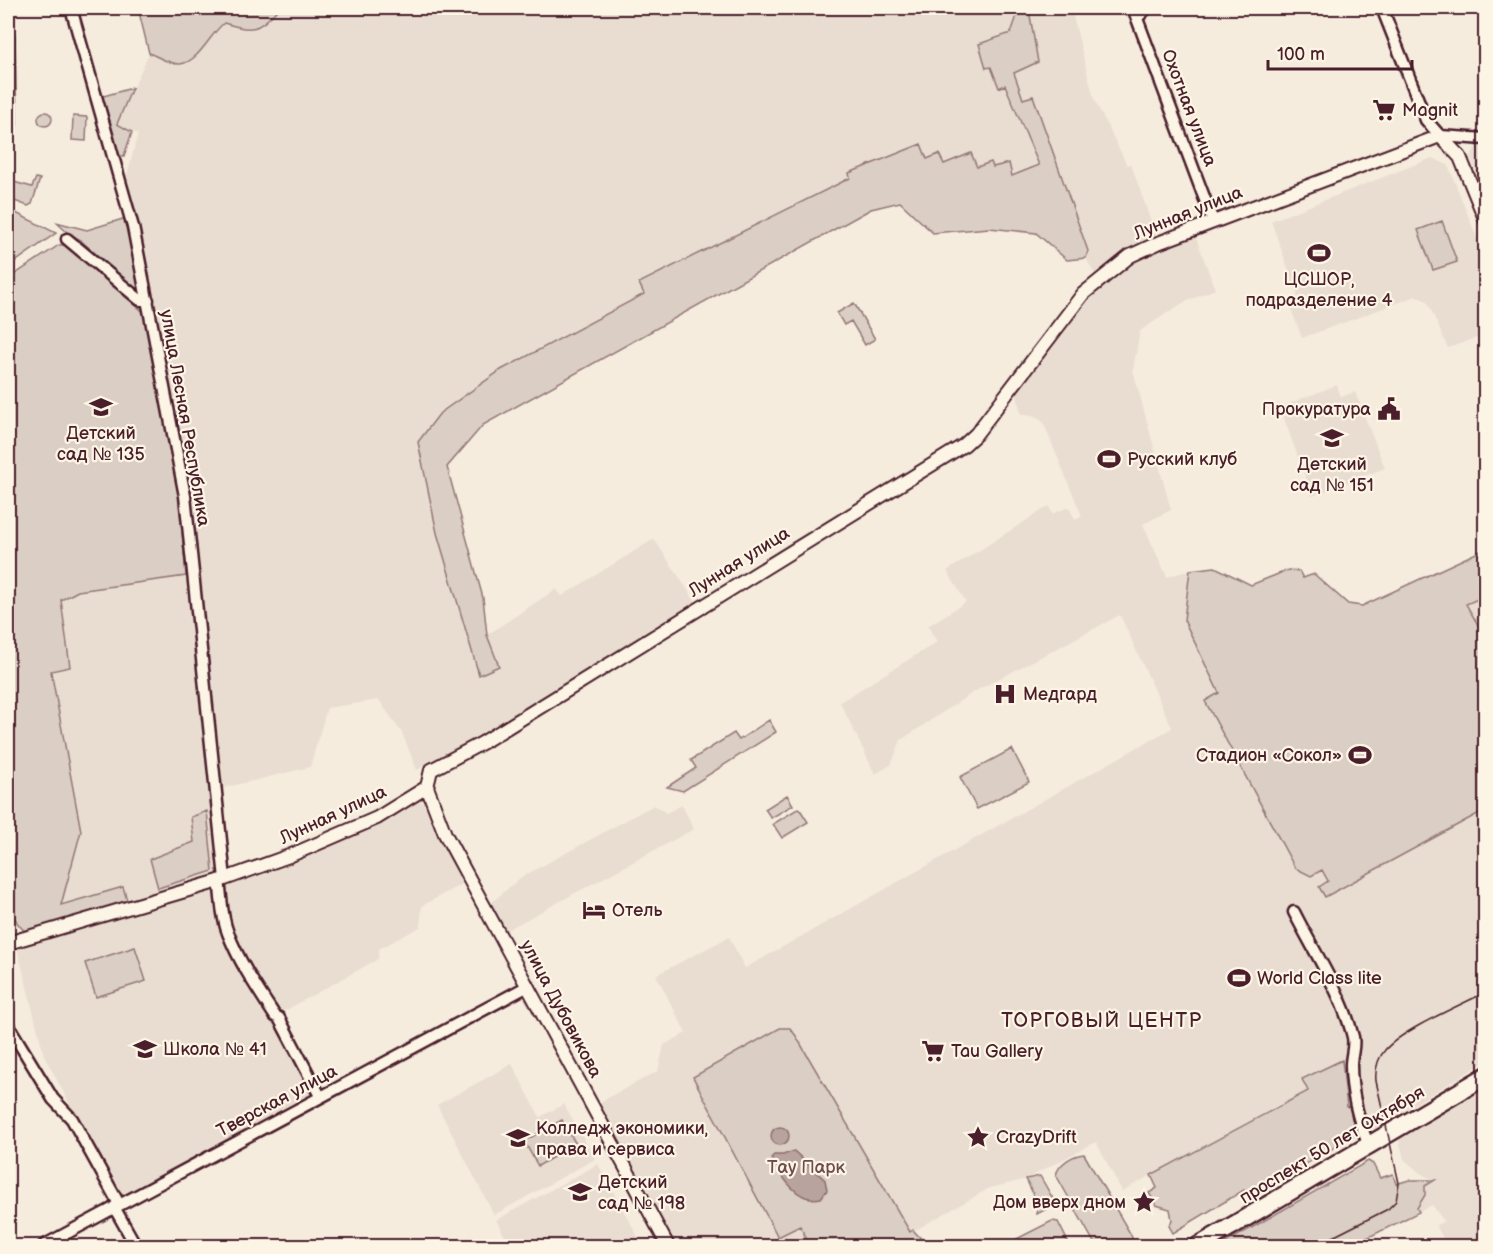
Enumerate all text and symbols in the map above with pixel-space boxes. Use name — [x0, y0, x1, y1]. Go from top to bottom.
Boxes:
scale bar — [1268, 33, 1412, 71]
text: 100 m — [1277, 44, 1325, 65]
street label: Охотная улица — [1157, 46, 1221, 170]
supermarket icon: Magnit — [1371, 97, 1397, 123]
place label: Magnit — [1402, 100, 1458, 121]
street label: Лунная улица — [1130, 182, 1246, 245]
sports icon: ЦСШОР, подразделение 4 — [1306, 240, 1332, 266]
place label: ЦСШОР, подразделение 4 — [1245, 269, 1393, 311]
street label: улица Лесная Республика — [156, 308, 214, 528]
school or university icon: Детский сад № 135 — [88, 394, 114, 420]
public building icon: Прокуратура — [1376, 396, 1402, 422]
place label: Прокуратура — [1262, 399, 1371, 420]
place label: Детский сад № 135 — [57, 423, 145, 465]
school or university icon: Детский сад № 151 — [1319, 425, 1345, 451]
sports icon: Русский клуб — [1096, 446, 1122, 472]
place label: Русский клуб — [1127, 449, 1237, 470]
place label: Детский сад № 151 — [1290, 454, 1374, 496]
street label: Лунная улица — [684, 522, 794, 602]
hospital icon: Медгард — [992, 681, 1018, 707]
place label: Медгард — [1023, 684, 1097, 705]
sports icon: Стадион «Сокол» — [1347, 742, 1373, 768]
place label: Стадион «Сокол» — [1196, 745, 1342, 766]
street label: Лунная улица — [275, 781, 390, 849]
hotel icon: Отель — [581, 897, 607, 923]
place label: Отель — [612, 900, 663, 921]
street label: улица Дубовикова — [516, 936, 606, 1082]
sports icon: World Class lite — [1226, 965, 1252, 991]
place label: World Class lite — [1257, 968, 1382, 989]
district label: ТОРГОВЫЙ ЦЕНТР — [1001, 1009, 1203, 1033]
school or university icon: Школа № 41 — [132, 1036, 158, 1062]
supermarket icon: Tau Gallery — [920, 1038, 946, 1064]
place label: Школа № 41 — [163, 1039, 267, 1060]
place label: Tau Gallery — [951, 1041, 1044, 1062]
street label: Тверская улица — [213, 1060, 341, 1142]
street label: проспект 50 лет Октября — [1236, 1081, 1428, 1209]
place label: Колледж экономики, права и сервиса — [536, 1118, 708, 1160]
place icon: CrazyDrift — [965, 1124, 991, 1150]
school or university icon: Колледж экономики, права и сервиса — [505, 1125, 531, 1151]
place label: CrazyDrift — [996, 1127, 1077, 1148]
park label: Тау Парк — [767, 1157, 845, 1178]
place label: Детский сад № 198 — [598, 1172, 685, 1214]
school or university icon: Детский сад № 198 — [567, 1179, 593, 1205]
place icon: Дом вверх дном — [1131, 1189, 1157, 1215]
place label: Дом вверх дном — [993, 1192, 1126, 1213]

